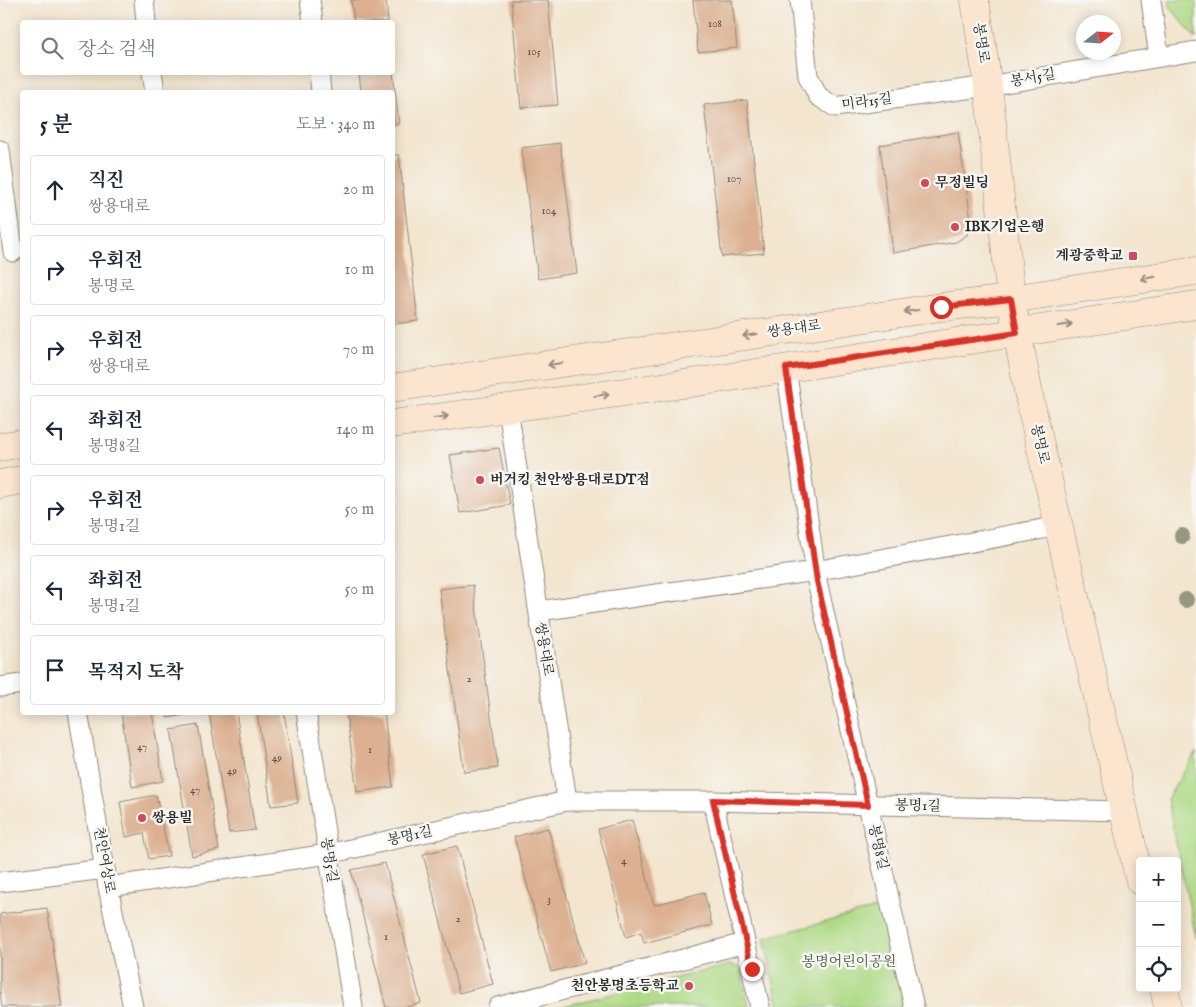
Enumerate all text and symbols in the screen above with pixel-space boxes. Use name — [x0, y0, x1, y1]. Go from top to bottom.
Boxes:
north arrow — [1076, 15, 1121, 60]
house number: 108 — [708, 17, 722, 31]
search box — [20, 20, 395, 75]
street label: 봉명로 — [969, 22, 993, 65]
icon: search — [38, 34, 66, 62]
text: 장소 검색 — [78, 38, 156, 62]
house number: 105 — [527, 45, 541, 59]
street label: 봉서5길 — [1009, 65, 1057, 91]
street label: 미라15길 — [841, 90, 893, 114]
text: 5 분 — [40, 112, 72, 139]
text: 도보 · 340 m — [296, 115, 375, 135]
text: 직진 — [88, 169, 125, 193]
house number: 107 — [727, 172, 741, 186]
place label: 무정빌딩 — [935, 174, 989, 192]
icon: ahead — [41, 176, 69, 204]
marker: 무정빌딩 — [919, 177, 931, 189]
text: 20 m — [343, 180, 374, 200]
text: 쌍용대로 — [88, 197, 150, 217]
house number: 104 — [542, 204, 557, 218]
place label: IBK기업은행 — [965, 218, 1044, 236]
marker: IBK기업은행 — [949, 221, 961, 233]
place label: 계광중학교 — [1055, 247, 1123, 265]
text: 우회전 — [88, 249, 143, 273]
marker: 계광중학교 — [1127, 250, 1139, 262]
icon: right — [41, 256, 69, 284]
text: 10 m — [344, 260, 374, 280]
one-way arrow — [1140, 274, 1156, 284]
text: 봉명로 — [88, 277, 134, 297]
route start — [930, 296, 953, 319]
one-way arrow — [903, 307, 919, 317]
street label: 쌍용대로 — [766, 316, 823, 342]
one-way arrow — [1056, 320, 1072, 330]
text: 우회전 — [88, 329, 143, 353]
one-way arrow — [743, 331, 759, 341]
icon: right — [41, 336, 69, 364]
text: 70 m — [343, 340, 374, 360]
text: 쌍용대로 — [88, 357, 150, 377]
one-way arrow — [547, 360, 563, 370]
one-way arrow — [593, 390, 609, 400]
text: 좌회전 — [88, 409, 143, 433]
one-way arrow — [432, 412, 448, 422]
icon: left — [41, 416, 69, 444]
text: 140 m — [336, 420, 374, 440]
street label: 봉명로 — [1027, 422, 1053, 466]
text: 봉명8길 — [88, 437, 141, 457]
place label: 버거킹 천안쌍용대로DT점 — [490, 471, 650, 489]
marker: 버거킹 천안쌍용대로DT점 — [474, 474, 486, 486]
text: 우회전 — [88, 489, 143, 513]
icon: right — [41, 496, 69, 524]
text: 50 m — [345, 500, 374, 520]
text: 봉명1길 — [88, 517, 140, 537]
text: 좌회전 — [88, 569, 143, 593]
icon: left — [41, 576, 69, 604]
text: 50 m — [345, 580, 374, 600]
text: 봉명1길 — [88, 597, 140, 617]
street label: 쌍용대로 — [531, 621, 557, 678]
icon: arrive — [41, 656, 69, 684]
text: 목적지 도착 — [88, 661, 184, 685]
house number: 2 — [466, 672, 472, 686]
house number: 47 — [137, 740, 147, 754]
house number: 1 — [368, 743, 372, 757]
house number: 49 — [272, 751, 282, 765]
house number: 49 — [227, 764, 237, 778]
house number: 47 — [190, 783, 200, 797]
street label: 봉명1길 — [895, 797, 941, 815]
place label: 쌍용빌 — [152, 809, 193, 827]
marker: 쌍용빌 — [136, 812, 148, 824]
street label: 봉명1길 — [386, 822, 434, 850]
street label: 봉명8길 — [864, 823, 892, 871]
street label: 천안여상로 — [89, 825, 119, 895]
street label: 봉명5길 — [317, 836, 341, 884]
house number: 4 — [621, 854, 627, 868]
map controls — [1136, 857, 1181, 992]
button: + — [1136, 857, 1181, 902]
house number: 3 — [547, 893, 551, 907]
button: − — [1136, 902, 1181, 947]
house number: 2 — [455, 912, 461, 926]
house number: 1 — [384, 930, 388, 944]
button: locate — [1136, 947, 1181, 992]
park label: 봉명어린이공원 — [802, 953, 896, 971]
route end — [741, 958, 764, 981]
place label: 천안봉명초등학교 — [571, 977, 679, 995]
marker: 천안봉명초등학교 — [683, 980, 695, 992]

